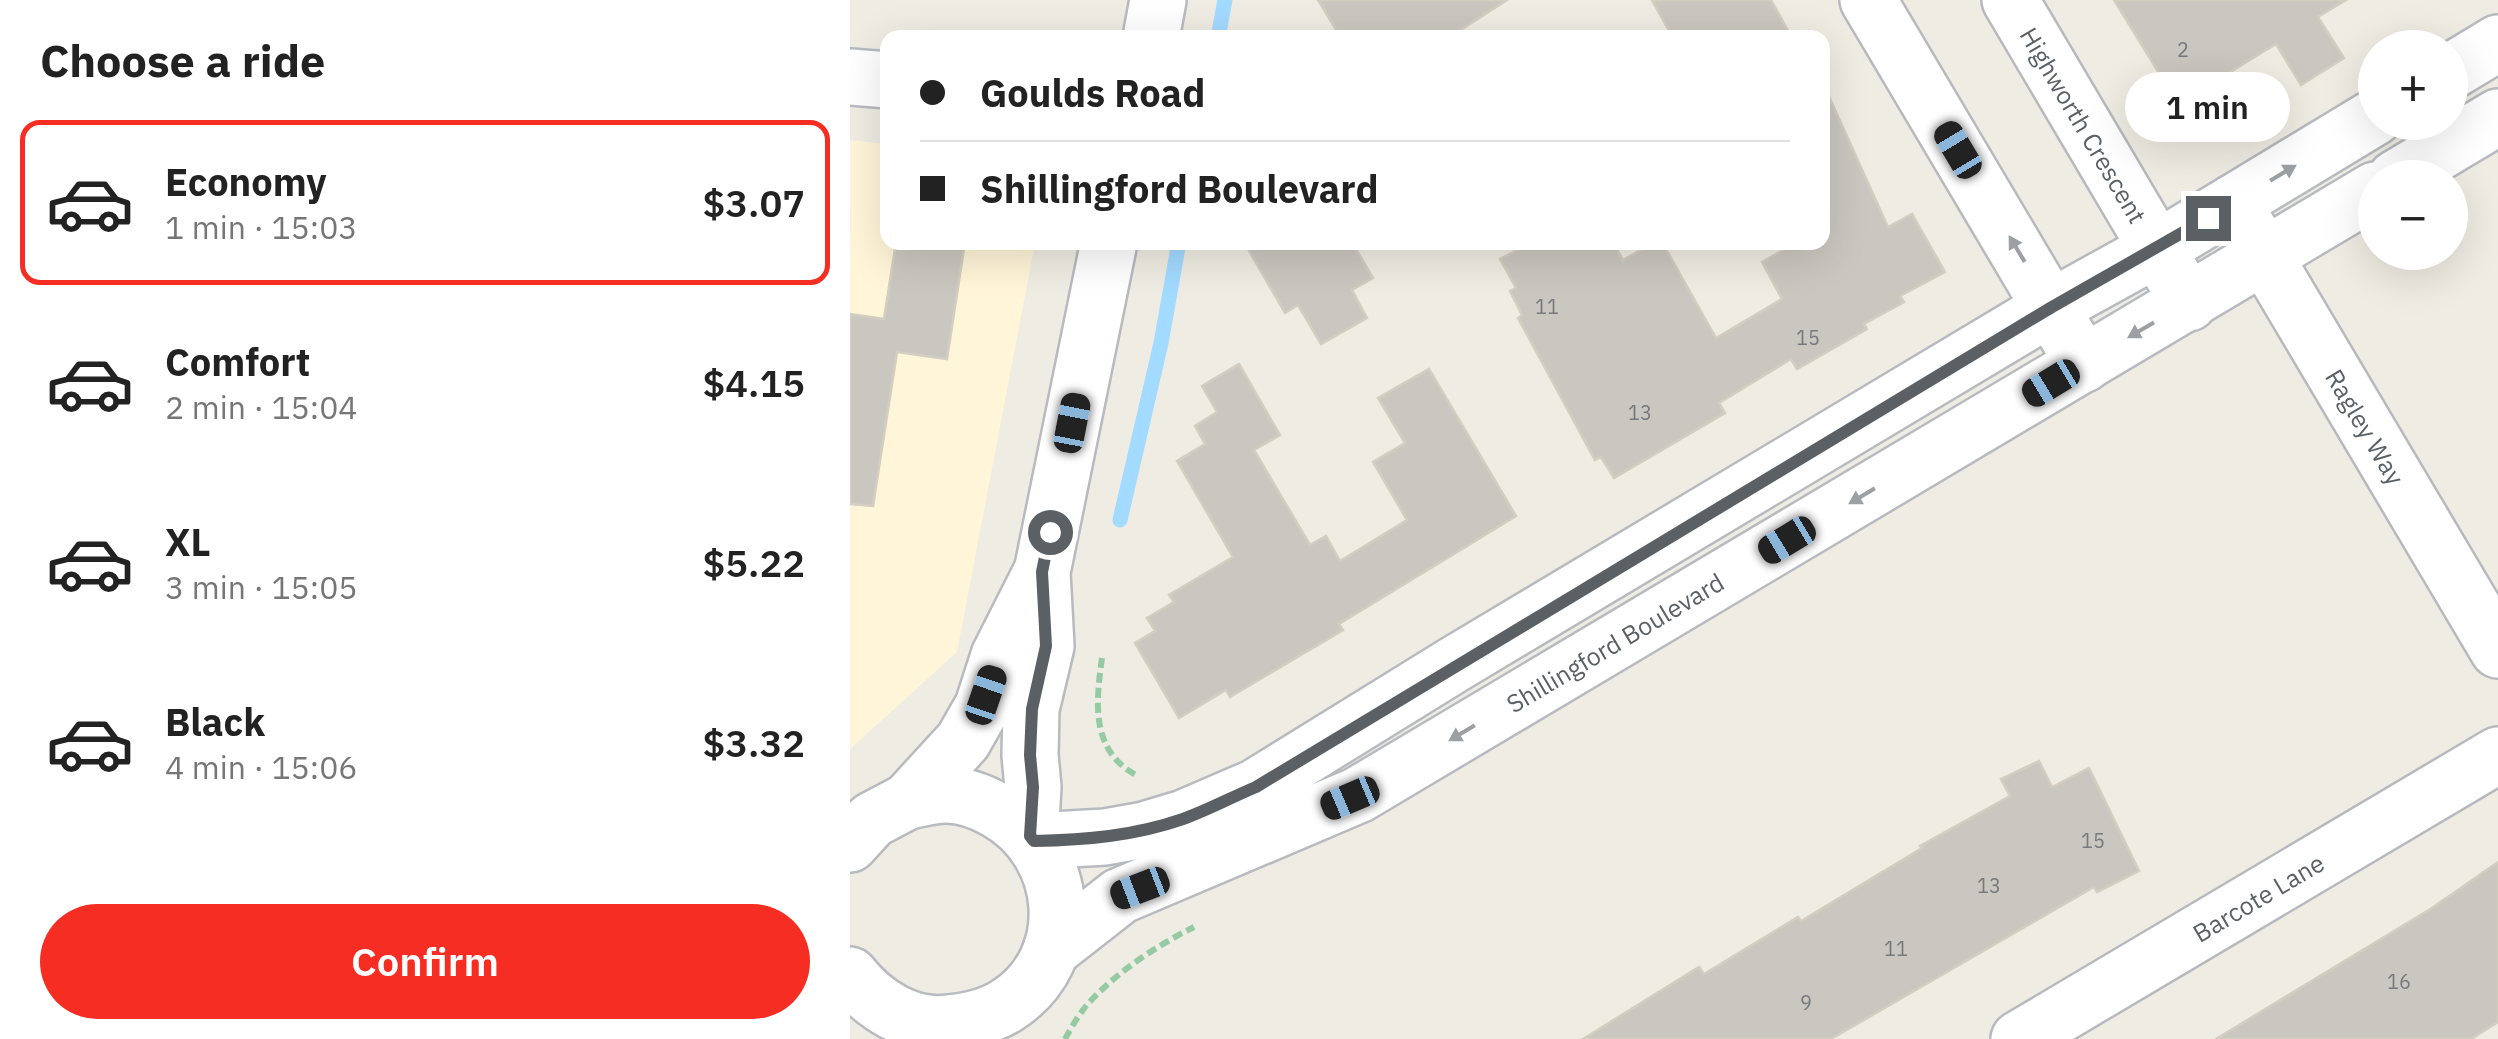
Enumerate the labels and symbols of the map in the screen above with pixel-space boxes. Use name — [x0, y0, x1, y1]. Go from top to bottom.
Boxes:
street label: Highworth Crescent — [2013, 21, 2154, 229]
house number: 2 — [2177, 36, 2189, 63]
callout: 1 min — [2126, 73, 2290, 143]
car — [1930, 117, 1986, 183]
one-way arrow — [2269, 165, 2297, 182]
route end — [2186, 196, 2231, 241]
one-way arrow — [2009, 235, 2026, 263]
house number: 11 — [1535, 293, 1559, 320]
one-way arrow — [2127, 321, 2155, 339]
house number: 15 — [1796, 324, 1820, 351]
car — [2018, 355, 2084, 411]
street label: Ragley Way — [2319, 363, 2413, 491]
car — [1052, 391, 1092, 455]
house number: 13 — [1628, 399, 1652, 426]
one-way arrow — [1848, 487, 1876, 504]
route start — [1028, 510, 1073, 555]
car — [1754, 512, 1820, 568]
street label: Shillingford Boulevard — [1500, 565, 1730, 720]
car — [962, 662, 1010, 728]
one-way arrow — [1448, 724, 1476, 741]
car — [1317, 772, 1383, 824]
house number: 15 — [2081, 827, 2105, 854]
street label: Barcote Lane — [2186, 845, 2330, 949]
car — [1107, 863, 1173, 913]
house number: 13 — [1977, 872, 2001, 899]
house number: 11 — [1884, 935, 1908, 962]
house number: 16 — [2387, 968, 2411, 995]
house number: 9 — [1800, 989, 1812, 1016]

